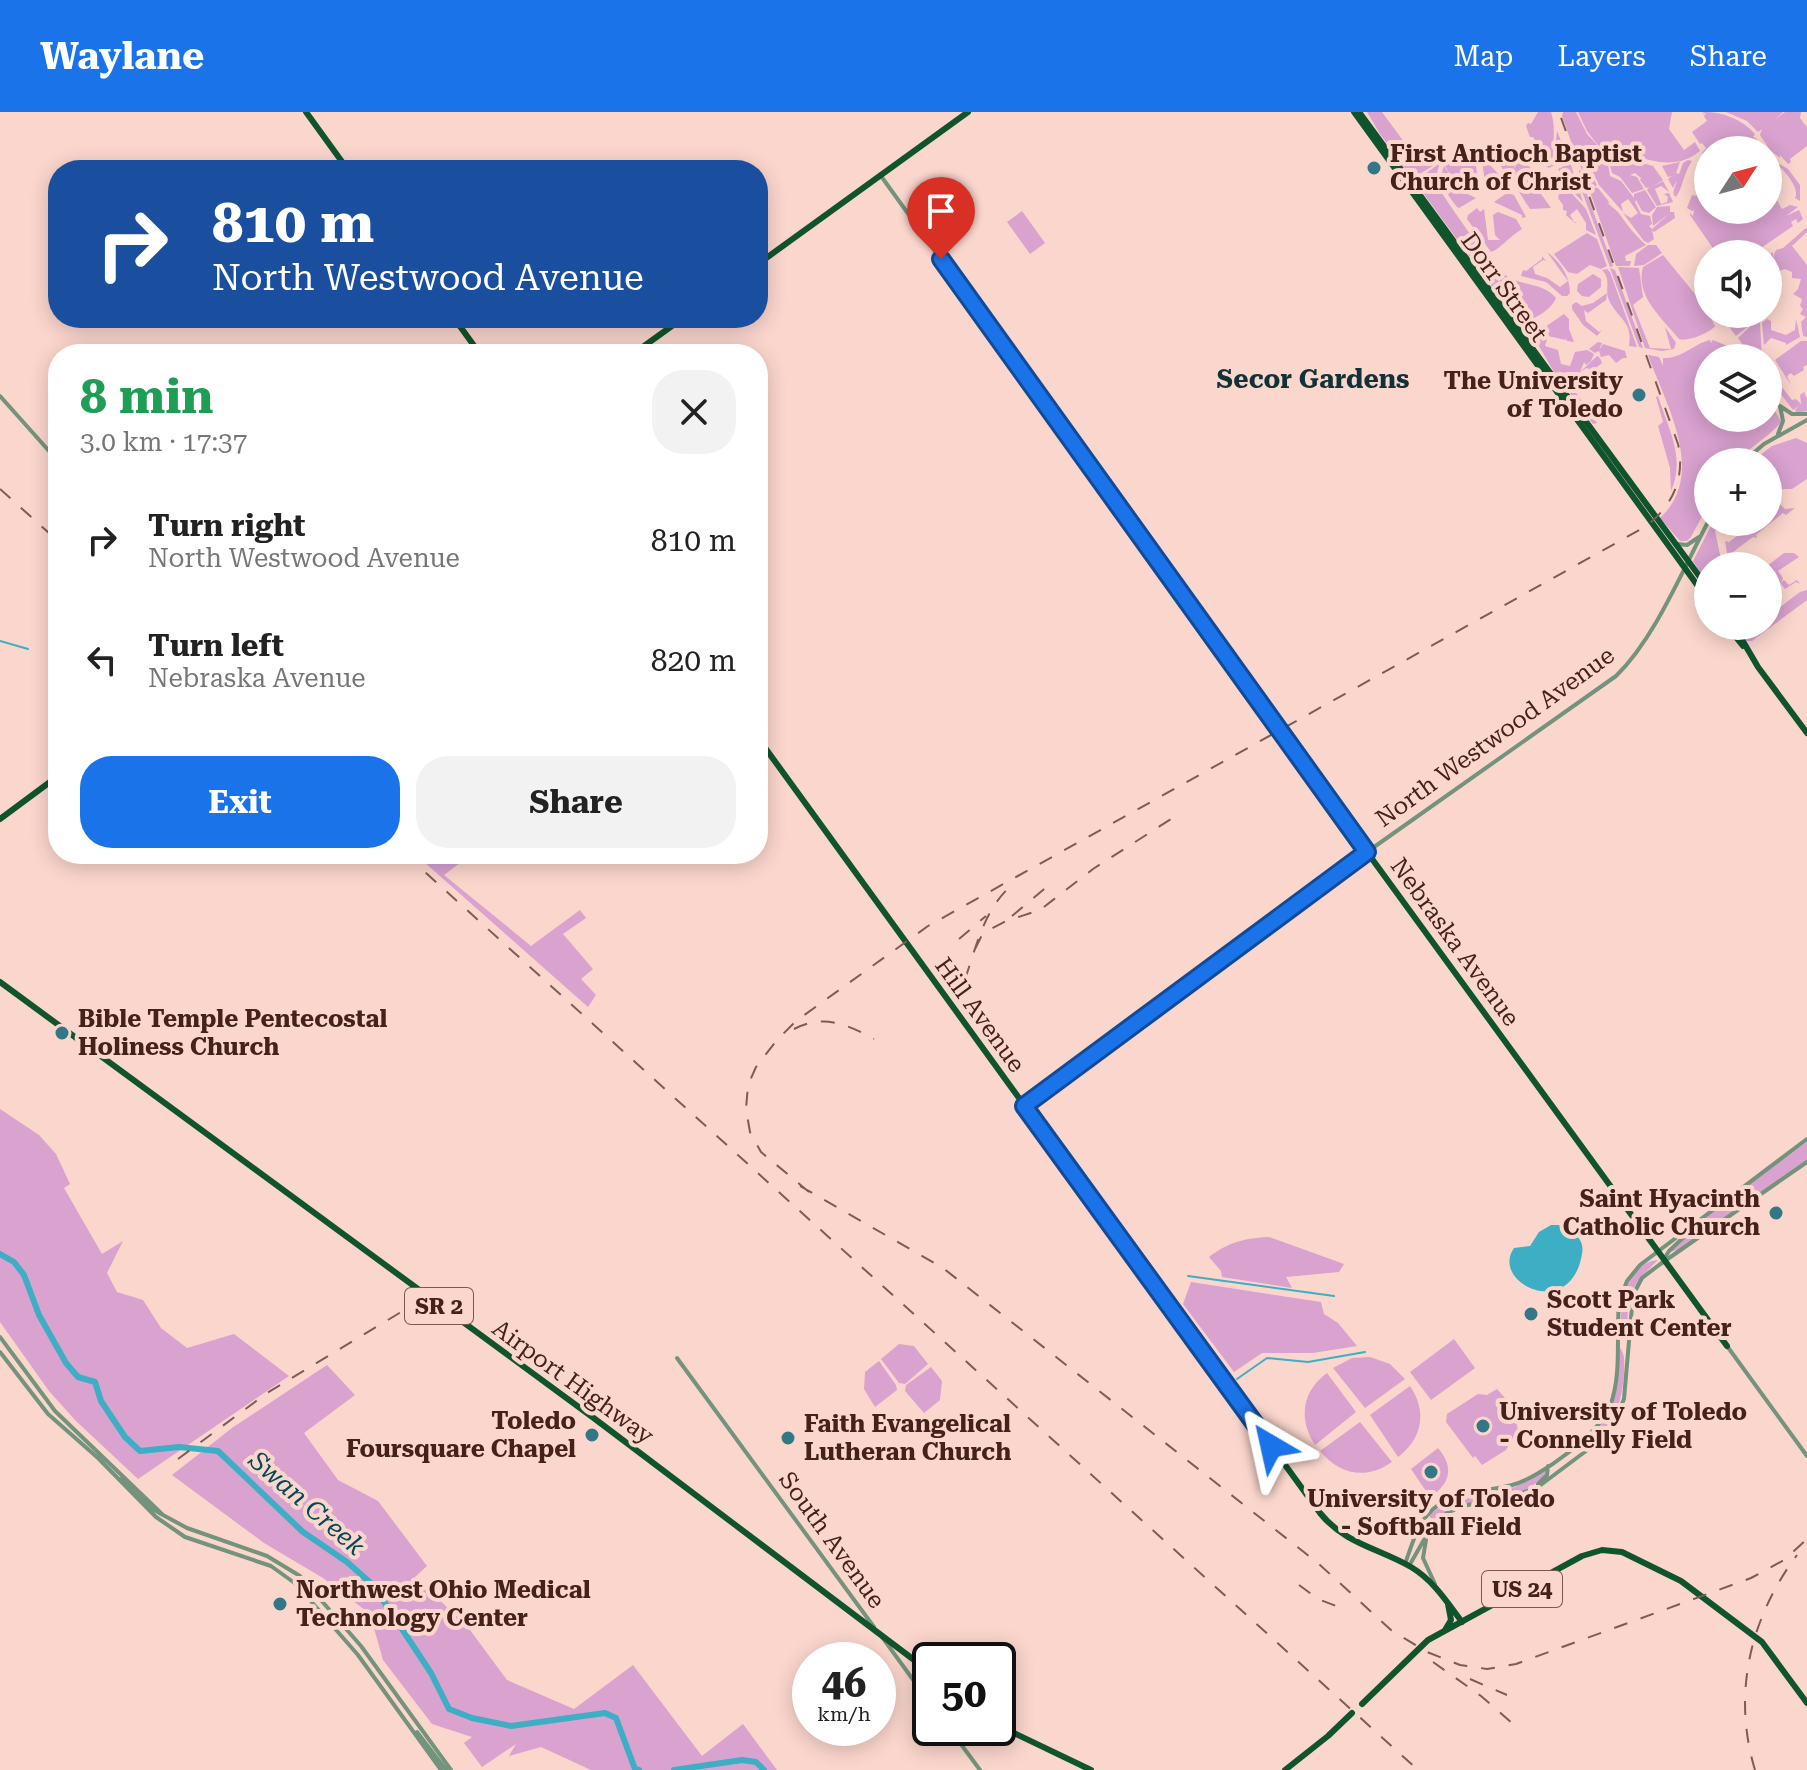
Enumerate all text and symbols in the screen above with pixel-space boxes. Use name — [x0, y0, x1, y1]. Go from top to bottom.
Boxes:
text: Waylane — [40, 34, 204, 78]
text: Map — [1454, 40, 1513, 73]
text: Layers — [1557, 40, 1646, 73]
text: Share — [1690, 40, 1767, 73]
north arrow — [1694, 136, 1782, 224]
map controls — [1694, 136, 1782, 640]
place label: First Antioch Baptist Church of Christ — [1390, 140, 1642, 196]
marker: First Antioch Baptist Church of Christ — [1365, 159, 1383, 177]
pin — [907, 177, 975, 259]
icon: arrive — [919, 189, 963, 233]
text: 810 m — [212, 190, 374, 256]
icon: right — [80, 192, 184, 296]
street label: Dorr Street — [1455, 227, 1553, 347]
button: sound — [1694, 240, 1782, 328]
text: North Westwood Avenue — [212, 257, 644, 299]
button: layers — [1694, 344, 1782, 432]
district label: Secor Gardens — [1216, 364, 1410, 394]
place label: The University of Toledo — [1444, 367, 1623, 423]
text: 8 min — [80, 369, 213, 425]
button: close — [652, 370, 736, 454]
marker: The University of Toledo — [1630, 386, 1648, 404]
text: 3.0 km · 17:37 — [80, 427, 247, 457]
button: + — [1694, 448, 1782, 536]
text: Turn right — [148, 508, 305, 543]
icon: right — [80, 518, 124, 562]
text: 810 m — [651, 523, 736, 558]
text: North Westwood Avenue — [148, 543, 460, 573]
button: − — [1694, 552, 1782, 640]
text: Turn left — [148, 628, 284, 663]
icon: left — [80, 638, 124, 682]
street label: North Westwood Avenue — [1370, 641, 1620, 833]
text: 820 m — [651, 643, 736, 678]
text: Nebraska Avenue — [148, 663, 366, 693]
button: Exit — [80, 756, 400, 848]
button: Share — [416, 756, 736, 848]
street label: Nebraska Avenue — [1385, 853, 1525, 1031]
street label: Hill Avenue — [929, 952, 1031, 1078]
place label: Bible Temple Pentecostal Holiness Church — [78, 1005, 388, 1061]
marker: Bible Temple Pentecostal Holiness Church — [53, 1024, 71, 1042]
place label: Saint Hyacinth Catholic Church — [1563, 1185, 1760, 1241]
marker: Saint Hyacinth Catholic Church — [1767, 1204, 1785, 1222]
place label: Scott Park Student Center — [1547, 1286, 1732, 1342]
road number: SR 2 — [405, 1288, 473, 1324]
marker: Scott Park Student Center — [1522, 1305, 1540, 1323]
street label: Airport Highway — [487, 1314, 660, 1450]
place label: University of Toledo - Connelly Field — [1499, 1398, 1747, 1454]
position arrow — [1229, 1404, 1313, 1488]
place label: Toledo Foursquare Chapel — [346, 1407, 576, 1463]
place label: Faith Evangelical Lutheran Church — [804, 1410, 1011, 1466]
marker: University of Toledo - Connelly Field — [1474, 1417, 1492, 1435]
marker: Toledo Foursquare Chapel — [583, 1426, 601, 1444]
marker: Faith Evangelical Lutheran Church — [779, 1429, 797, 1447]
water label: Swan Creek — [242, 1444, 371, 1562]
marker: University of Toledo - Softball Field — [1422, 1463, 1440, 1481]
street label: South Avenue — [773, 1466, 891, 1614]
place label: University of Toledo - Softball Field — [1307, 1485, 1555, 1541]
road number: US 24 — [1482, 1571, 1562, 1607]
place label: Northwest Ohio Medical Technology Center — [296, 1576, 591, 1632]
marker: Northwest Ohio Medical Technology Center — [271, 1595, 289, 1613]
speed limit sign: 50 — [912, 1642, 1016, 1746]
text: 46 — [822, 1660, 866, 1707]
text: km/h — [817, 1702, 871, 1726]

